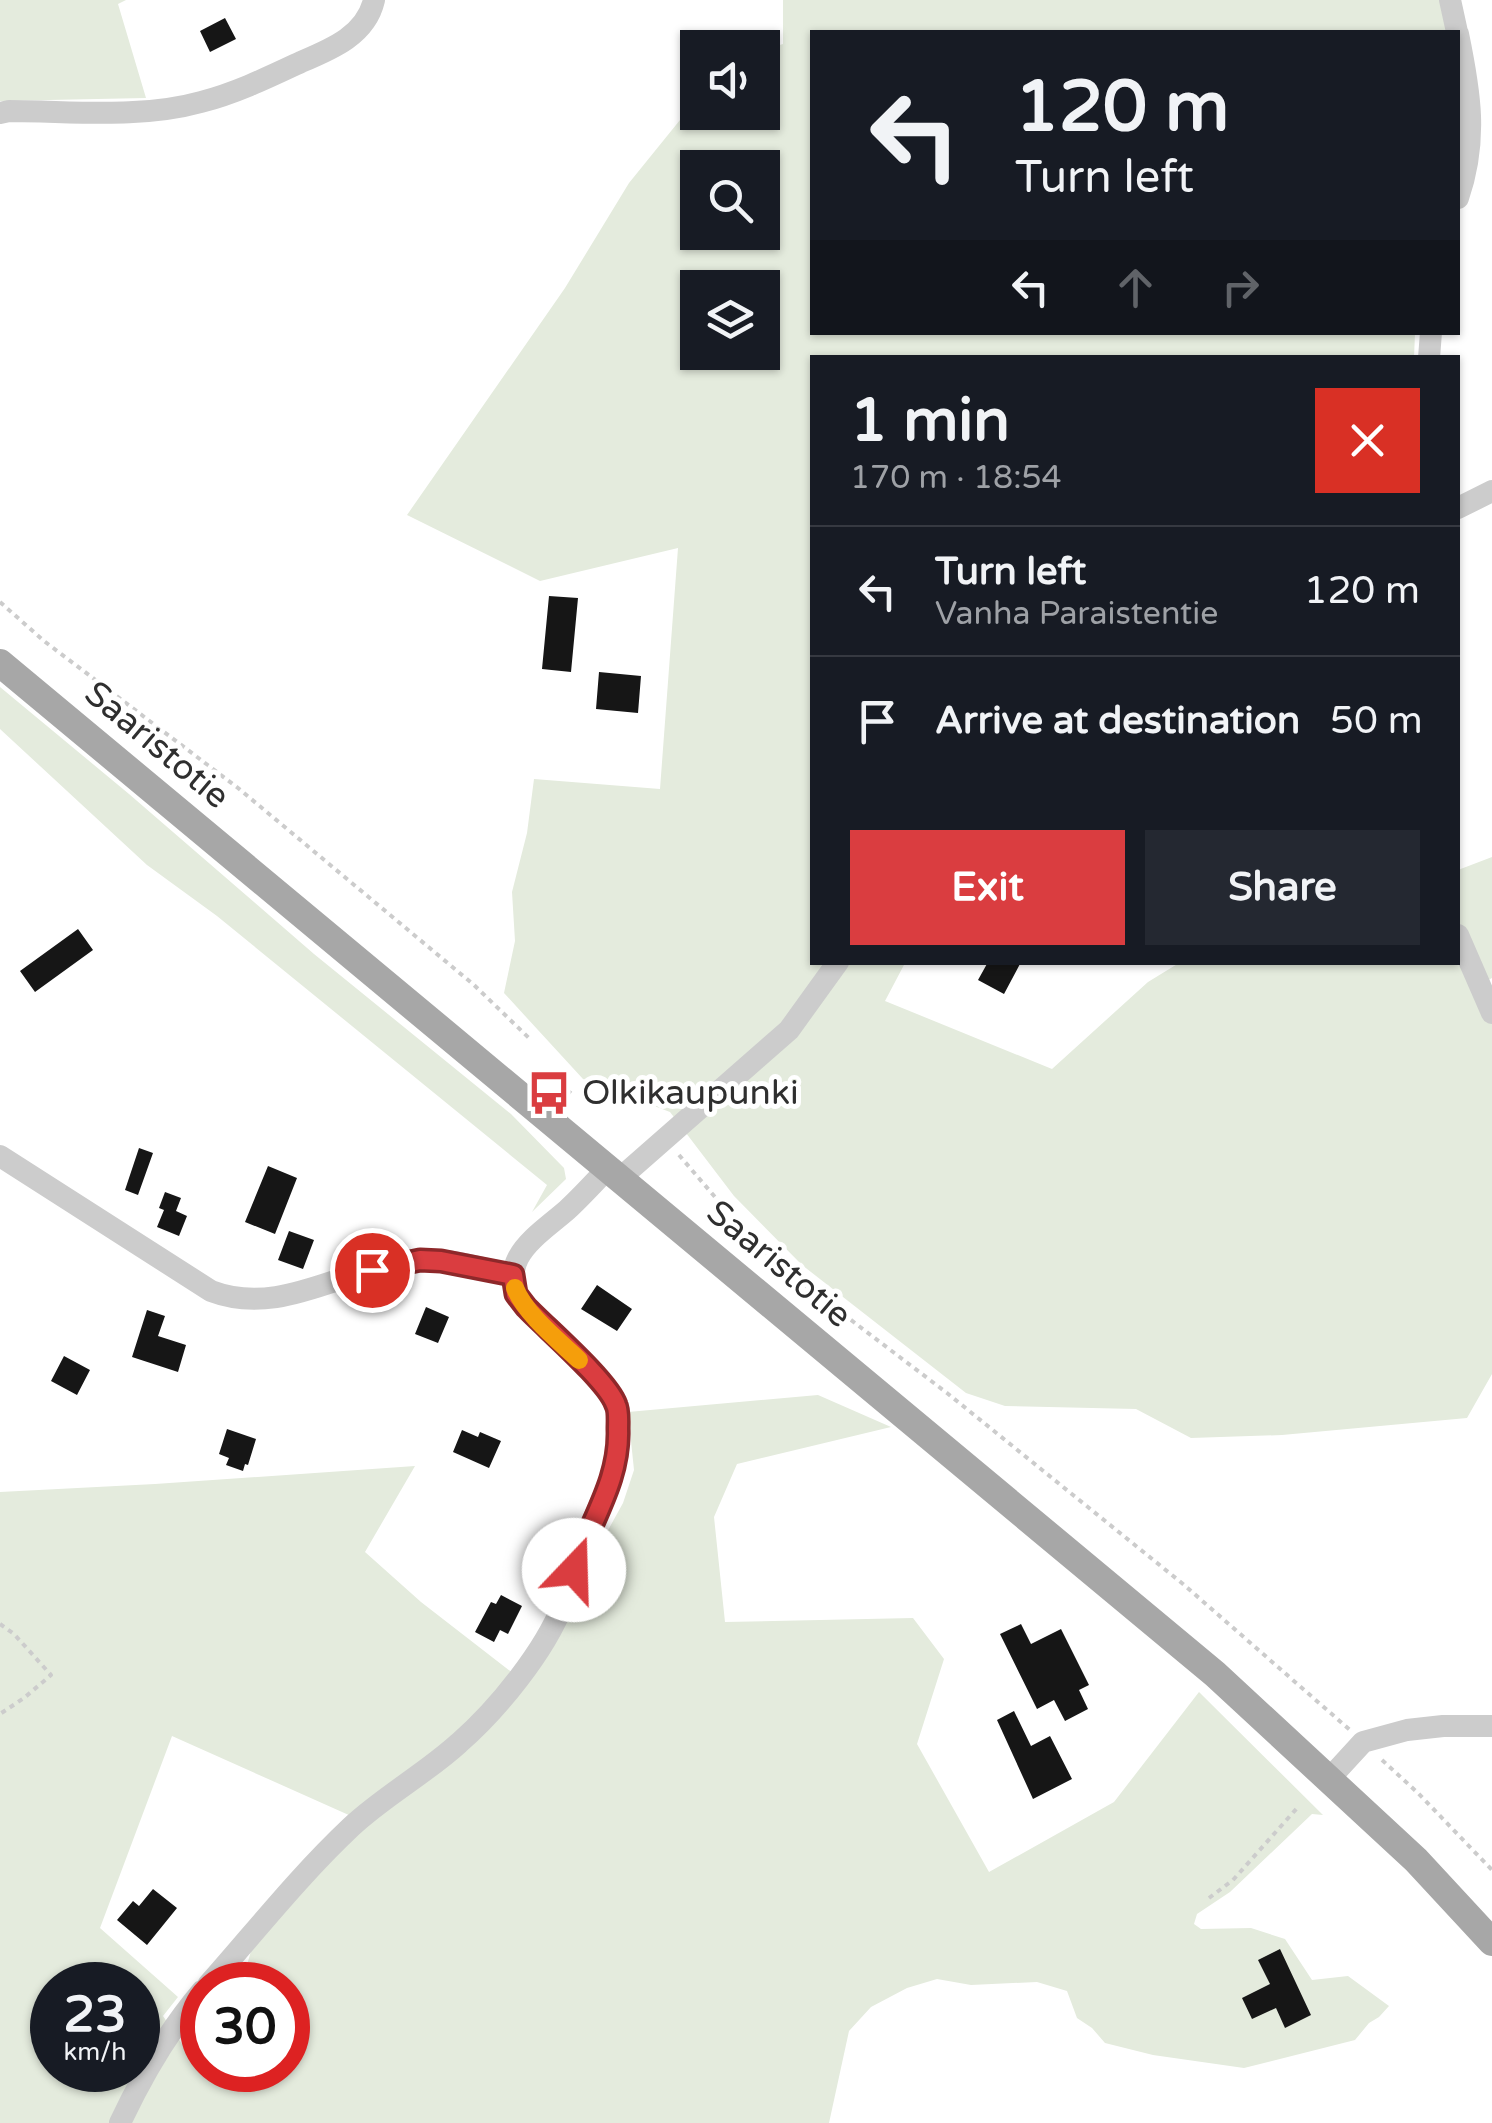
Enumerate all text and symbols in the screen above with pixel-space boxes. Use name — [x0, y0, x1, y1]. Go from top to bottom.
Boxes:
map controls — [680, 30, 780, 370]
button: sound — [680, 30, 780, 130]
text: 120 m — [1015, 66, 1229, 150]
icon: left — [850, 70, 980, 200]
button: search — [680, 150, 780, 250]
text: Turn left — [1015, 151, 1194, 205]
icon: left — [1003, 260, 1058, 315]
icon: ahead — [1108, 260, 1163, 315]
icon: right — [1213, 260, 1268, 315]
button: layers — [680, 270, 780, 370]
text: 1 min — [850, 385, 1010, 457]
button: close — [1315, 388, 1420, 493]
text: 170 m · 18:54 — [850, 459, 1062, 497]
text: Turn left — [935, 549, 1086, 595]
icon: left — [850, 564, 905, 619]
text: 120 m — [1304, 568, 1420, 614]
text: Vanha Paraistentie — [935, 595, 1218, 633]
street label: Saaristotie — [76, 672, 238, 818]
icon: arrive — [850, 694, 905, 749]
text: Arrive at destination — [935, 698, 1300, 744]
text: 50 m — [1330, 698, 1423, 744]
button: Exit — [850, 830, 1125, 945]
button: Share — [1145, 830, 1420, 945]
bus stop icon: Olkikaupunki — [525, 1069, 573, 1117]
place label: Olkikaupunki — [582, 1072, 799, 1114]
street label: Saaristotie — [698, 1191, 860, 1337]
pin — [330, 1228, 415, 1313]
icon: arrive — [345, 1243, 400, 1298]
position arrow — [522, 1518, 626, 1622]
speed limit sign: 30 — [180, 1962, 310, 2092]
text: 23 — [64, 1985, 126, 2045]
text: km/h — [64, 2037, 126, 2067]

